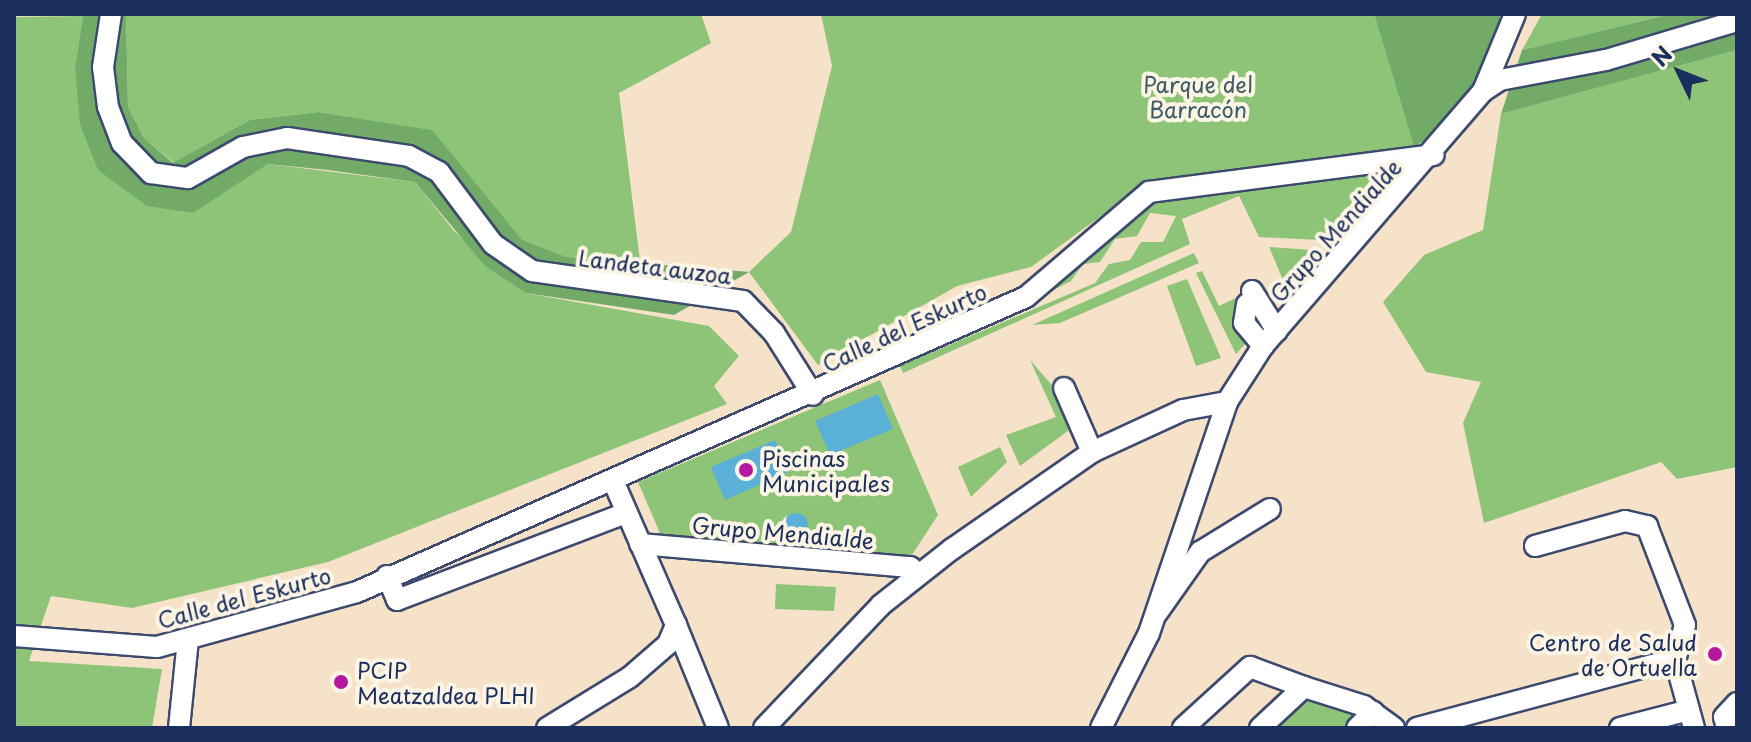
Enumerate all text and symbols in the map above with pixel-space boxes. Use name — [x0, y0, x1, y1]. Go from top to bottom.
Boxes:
north arrow — [1639, 32, 1719, 112]
text: N — [1643, 38, 1679, 73]
park label: Parque del Barracón — [1143, 70, 1253, 122]
street label: Grupo Mendialde — [1264, 153, 1406, 307]
street label: Landeta auzoa — [576, 243, 734, 289]
street label: Calle del Eskurto — [817, 277, 991, 377]
place label: Piscinas Municipales — [762, 444, 890, 496]
marker: Piscinas Municipales — [737, 461, 755, 479]
street label: Grupo Mendialde — [690, 511, 876, 553]
street label: Calle del Eskurto — [154, 561, 334, 633]
place label: Centro de Salud de Ortuella — [1527, 628, 1697, 680]
marker: Centro de Salud de Ortuella — [1704, 643, 1726, 665]
place label: PCIP Meatzaldea PLHI — [357, 656, 537, 708]
marker: PCIP Meatzaldea PLHI — [332, 673, 350, 691]

